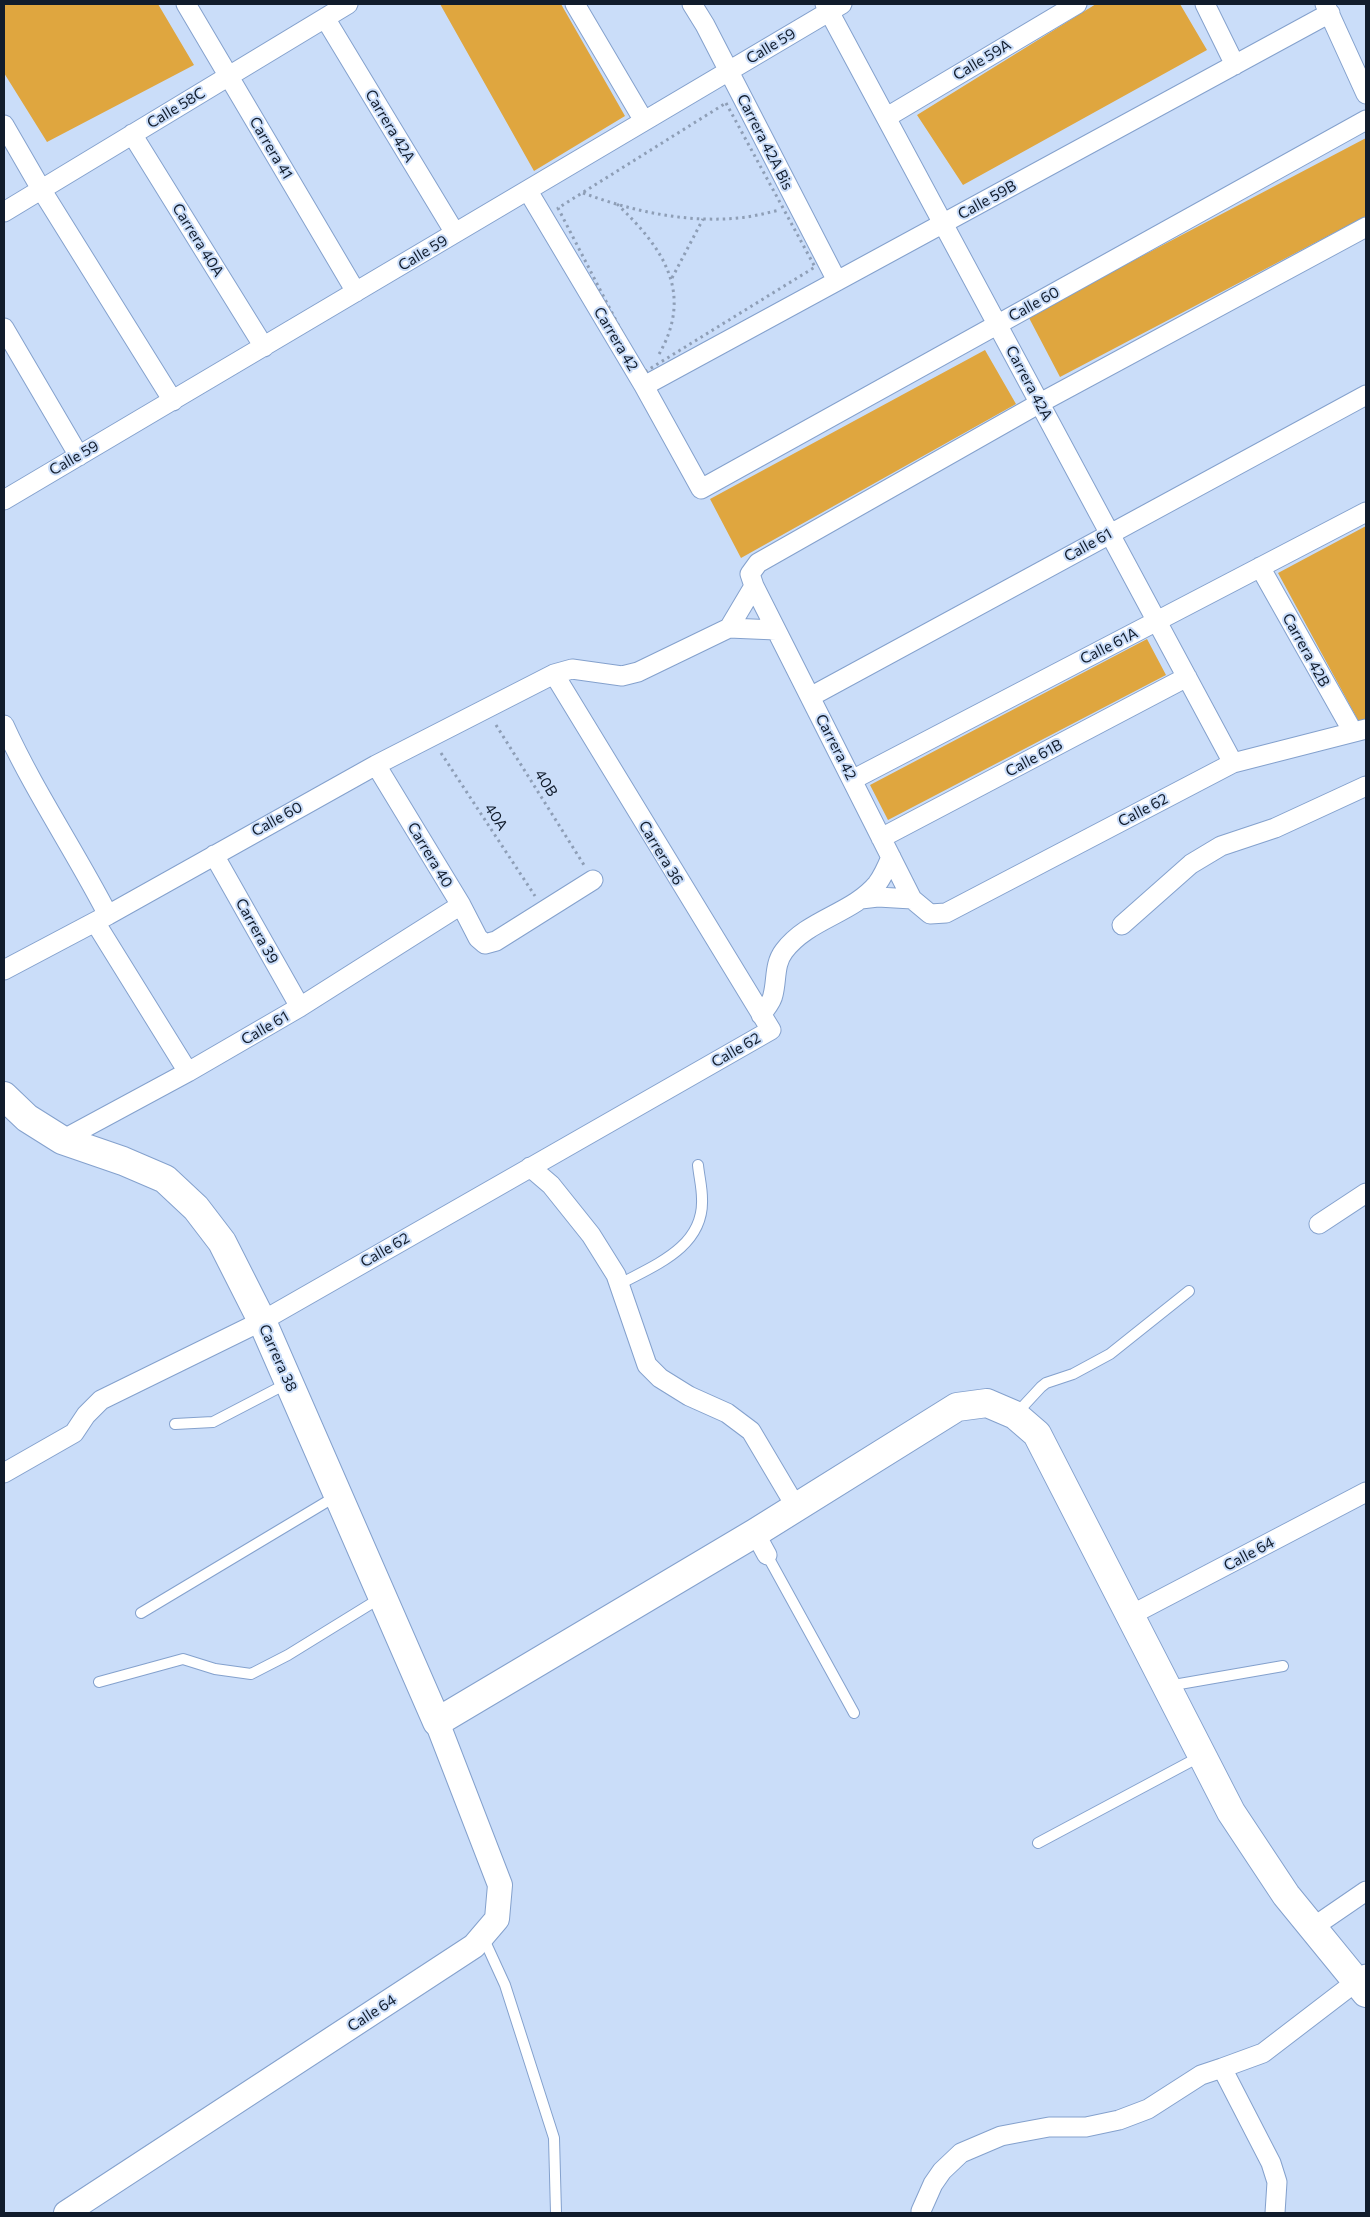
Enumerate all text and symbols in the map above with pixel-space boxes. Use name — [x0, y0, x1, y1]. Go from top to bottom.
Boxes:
street label: Calle 59 — [743, 24, 799, 68]
street label: Calle 59A — [950, 36, 1014, 84]
street label: Calle 58C — [144, 84, 208, 132]
street label: Carrera 42A — [361, 86, 419, 166]
street label: Carrera 42A Bis — [733, 91, 797, 193]
street label: Carrera 41 — [245, 114, 297, 182]
street label: Calle 59B — [955, 177, 1019, 223]
street label: Carrera 40A — [168, 200, 228, 280]
street label: Calle 59 — [395, 231, 451, 275]
street label: Calle 60 — [1005, 283, 1063, 325]
street label: Carrera 42 — [590, 304, 642, 374]
street label: Carrera 42A — [1002, 343, 1056, 423]
street label: Calle 59 — [46, 437, 102, 479]
street label: Calle 61 — [1061, 525, 1115, 565]
street label: Carrera 42B — [1278, 610, 1334, 690]
street label: Calle 61A — [1077, 624, 1141, 668]
street label: Carrera 42 — [812, 711, 860, 783]
street label: Calle 61B — [1003, 736, 1065, 780]
street label: 40B — [531, 766, 561, 800]
street label: Calle 62 — [1115, 789, 1171, 831]
street label: Calle 60 — [248, 798, 306, 840]
street label: 40A — [481, 800, 511, 834]
street label: Carrera 36 — [635, 818, 687, 888]
street label: Carrera 40 — [403, 819, 457, 891]
street label: Carrera 39 — [232, 895, 282, 967]
street label: Calle 61 — [238, 1007, 292, 1049]
street label: Calle 62 — [708, 1029, 764, 1071]
street label: Calle 62 — [357, 1229, 413, 1271]
street label: Carrera 38 — [255, 1321, 301, 1395]
street label: Calle 64 — [1221, 1533, 1277, 1575]
street label: Calle 64 — [344, 1991, 400, 2035]

